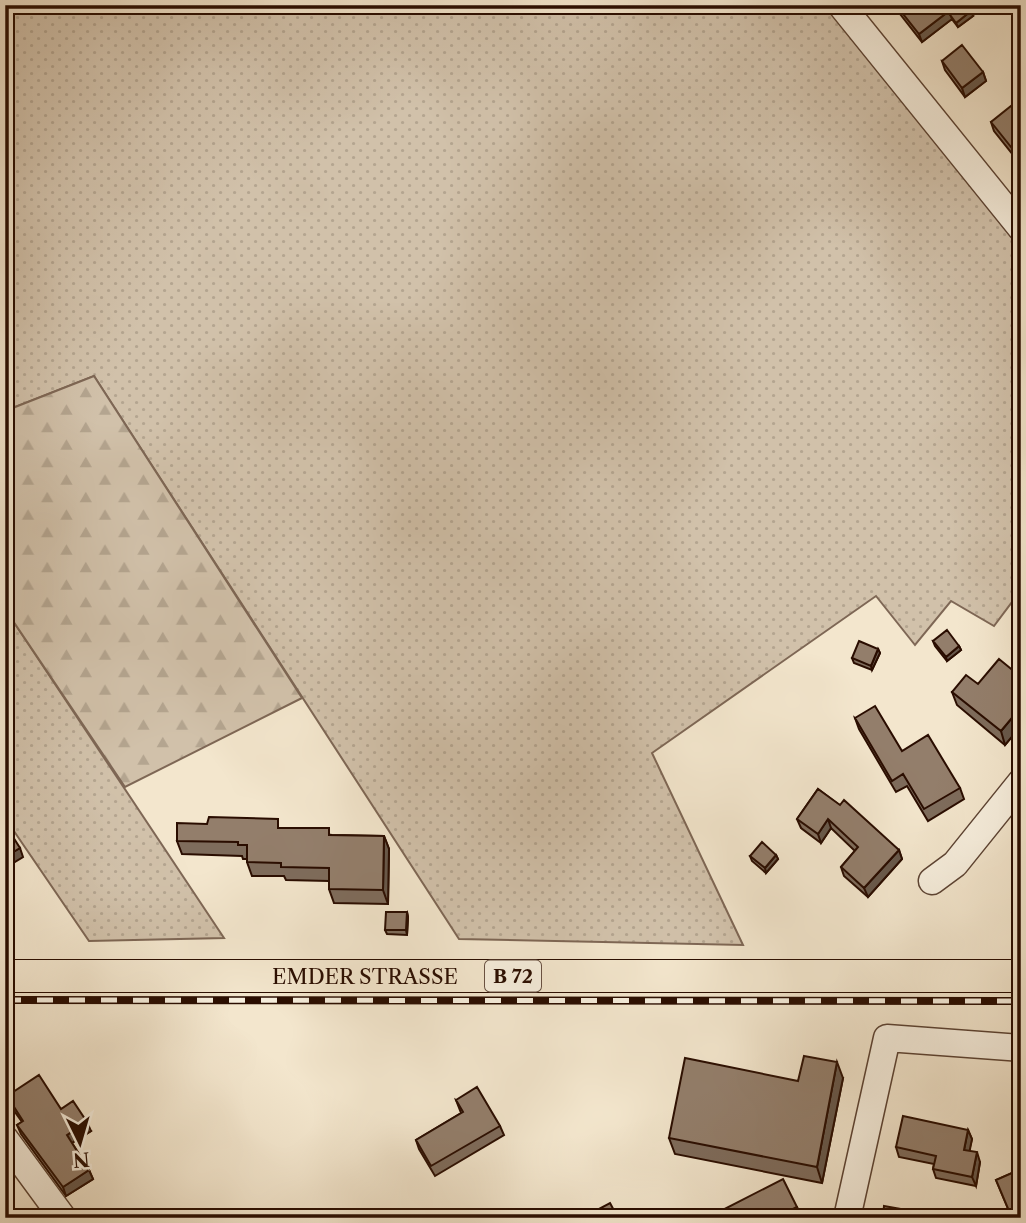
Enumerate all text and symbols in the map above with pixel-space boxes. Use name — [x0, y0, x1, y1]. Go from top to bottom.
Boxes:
road number: B 72 — [485, 960, 541, 992]
street label: EMDER STRASSE — [272, 964, 458, 989]
north arrow — [46, 1108, 116, 1178]
text: N — [72, 1147, 91, 1172]

